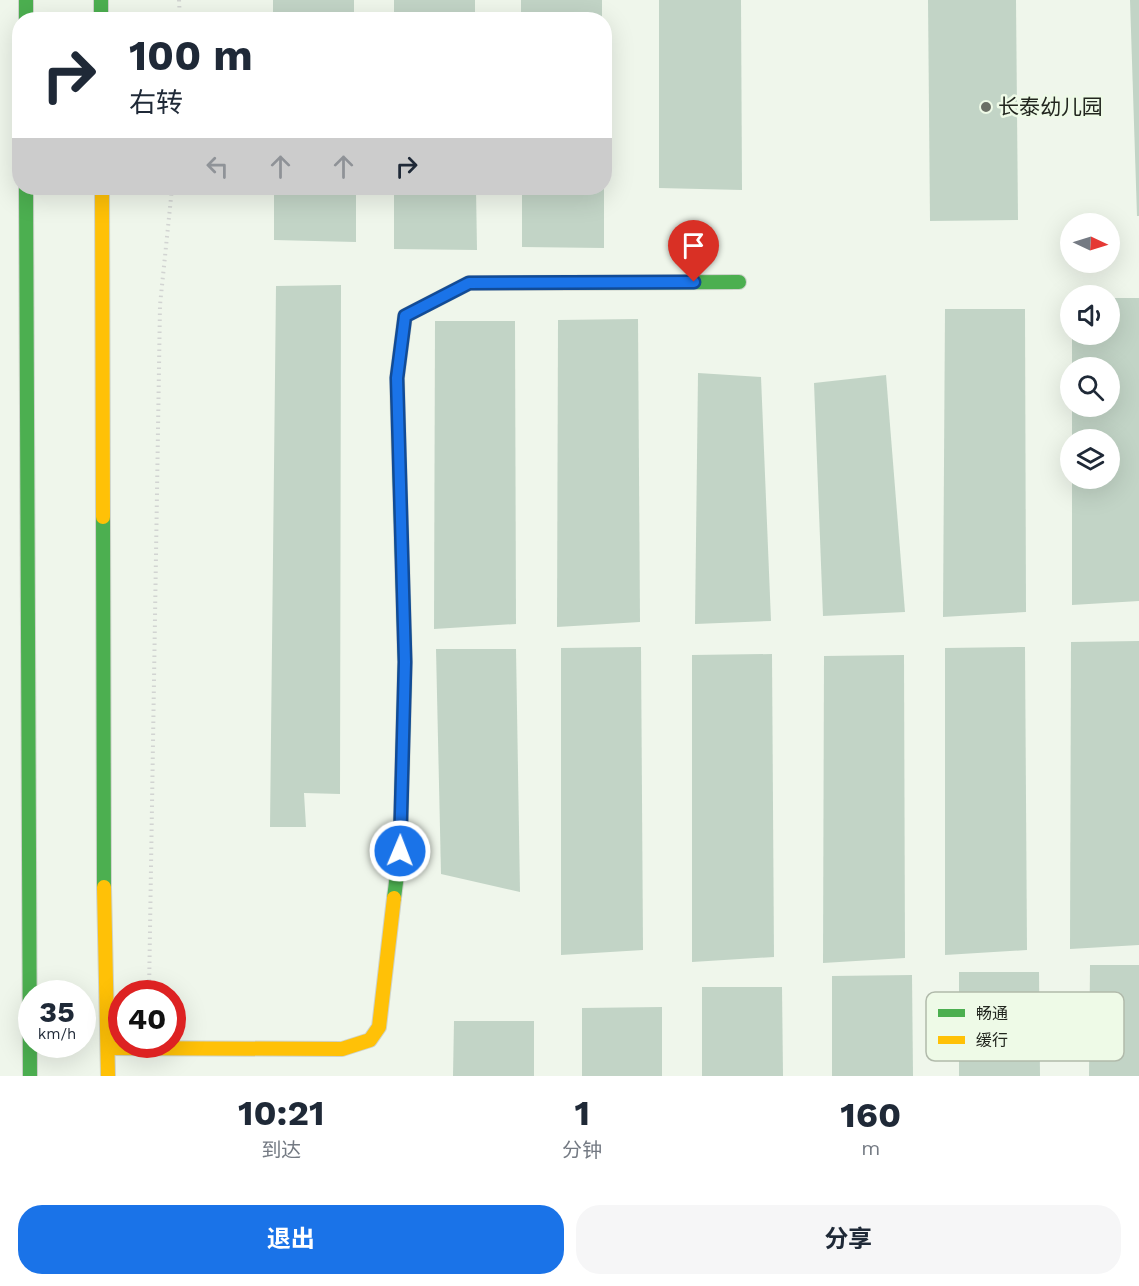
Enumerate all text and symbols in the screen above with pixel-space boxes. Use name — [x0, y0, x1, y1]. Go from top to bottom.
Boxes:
text: 100 m — [129, 31, 253, 80]
icon: right — [30, 36, 108, 114]
text: 右转 — [129, 87, 183, 119]
place label: 长泰幼儿园 — [998, 94, 1103, 119]
marker: 长泰幼儿园 — [979, 100, 993, 114]
icon: left — [201, 150, 234, 183]
icon: ahead — [264, 150, 297, 183]
icon: ahead — [327, 150, 360, 183]
icon: right — [390, 150, 423, 183]
north arrow — [1060, 213, 1120, 273]
map controls — [1060, 213, 1120, 489]
pin — [668, 220, 719, 282]
icon: arrive — [677, 229, 710, 262]
button: sound — [1060, 285, 1120, 345]
button: search — [1060, 357, 1120, 417]
button: layers — [1060, 429, 1120, 489]
position arrow — [368, 819, 432, 883]
speed limit sign: 40 — [108, 980, 186, 1058]
legend — [926, 992, 1124, 1061]
text: 35 — [39, 994, 75, 1029]
text: 畅通 — [976, 1004, 1008, 1023]
text: km/h — [38, 1025, 76, 1043]
text: 缓行 — [976, 1031, 1008, 1050]
text: 10:21 — [238, 1092, 324, 1134]
text: 1 — [575, 1092, 590, 1134]
text: 160 — [840, 1094, 901, 1136]
text: m — [861, 1136, 880, 1160]
text: 到达 — [261, 1138, 301, 1162]
text: 分钟 — [562, 1138, 602, 1162]
button: 退出 — [18, 1205, 564, 1274]
button: 分享 — [576, 1205, 1121, 1274]

